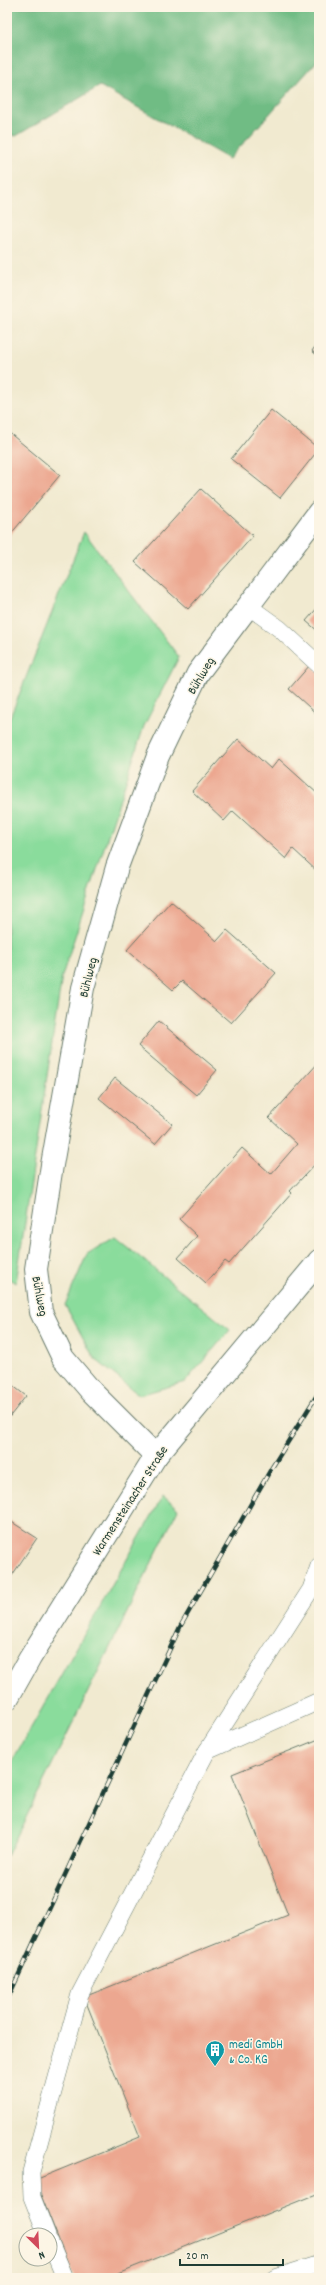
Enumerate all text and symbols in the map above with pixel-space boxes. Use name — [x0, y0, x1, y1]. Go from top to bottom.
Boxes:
street label: Bühlweg — [184, 654, 221, 699]
street label: Bühlweg — [75, 955, 104, 1000]
street label: Bühlweg — [25, 1275, 52, 1319]
street label: Warmensteinacher Straße — [88, 1442, 174, 1560]
place label: medi GmbH & Co. KG — [229, 2036, 283, 2070]
building icon: medi GmbH & Co. KG — [204, 2039, 226, 2067]
north arrow — [18, 2227, 58, 2267]
scale bar — [180, 2241, 283, 2267]
text: N — [35, 2246, 47, 2263]
text: 20 m — [186, 2248, 209, 2265]

